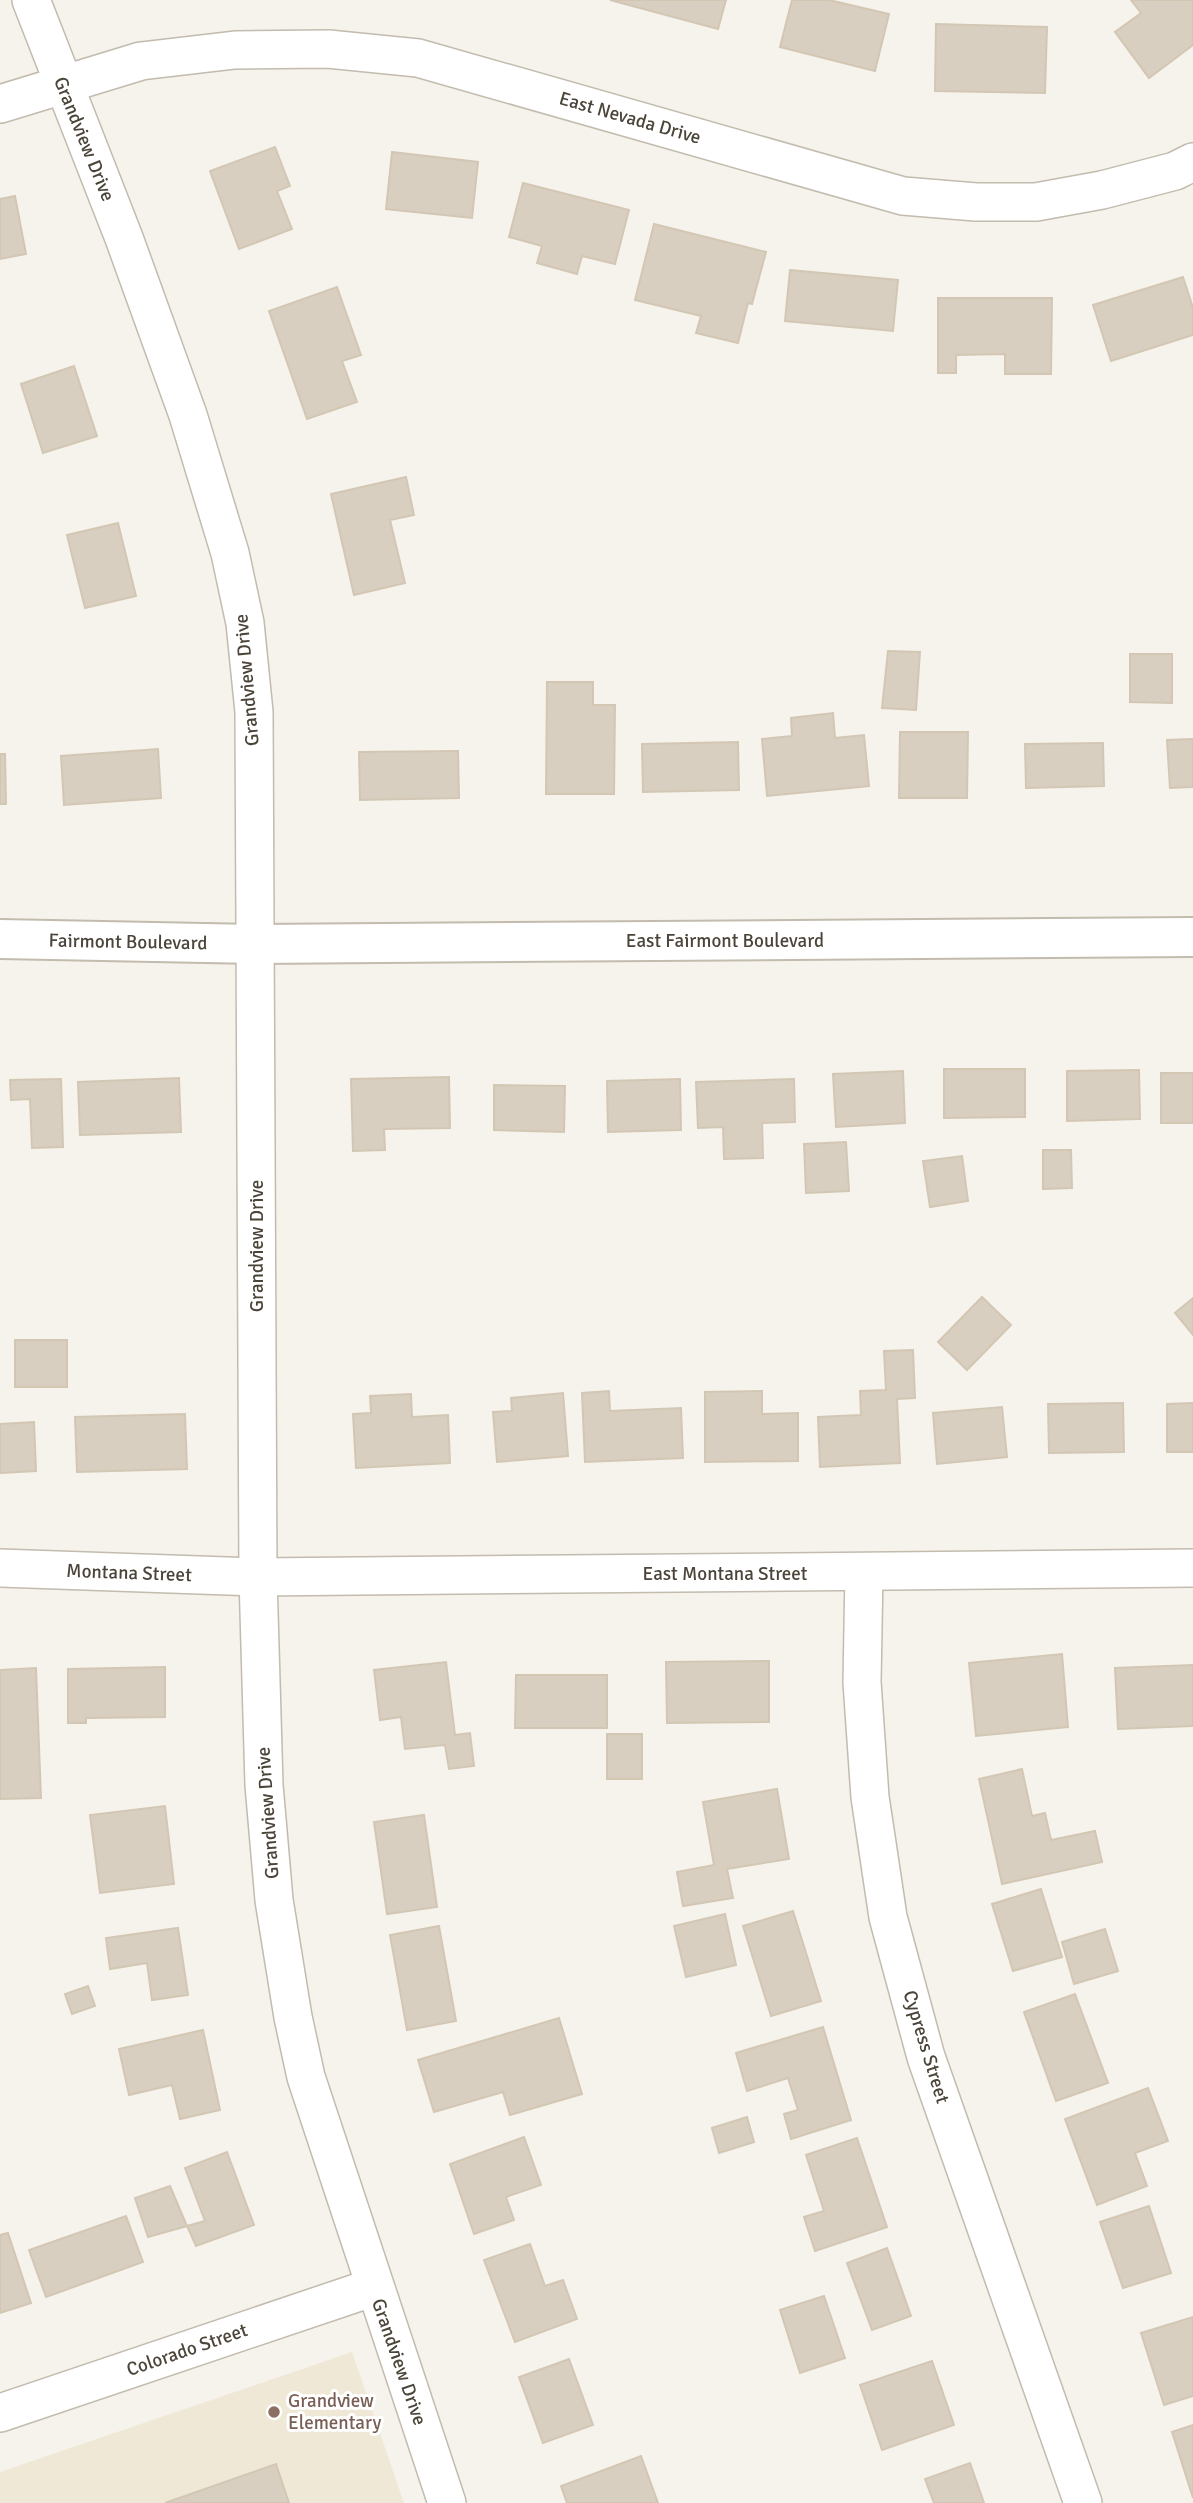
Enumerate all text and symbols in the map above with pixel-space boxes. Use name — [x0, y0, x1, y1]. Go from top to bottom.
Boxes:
street label: Grandview Drive — [48, 73, 120, 205]
street label: East Nevada Drive — [556, 86, 704, 150]
street label: Grandview Drive — [229, 613, 265, 747]
street label: Fairmont Boulevard — [48, 929, 208, 955]
street label: East Fairmont Boulevard — [626, 929, 824, 953]
street label: Grandview Drive — [245, 1180, 269, 1312]
street label: Montana Street — [66, 1559, 193, 1587]
street label: East Montana Street — [643, 1562, 808, 1586]
street label: Grandview Drive — [251, 1746, 285, 1880]
street label: Cypress Street — [897, 1988, 955, 2107]
street label: Grandview Drive — [366, 2296, 432, 2428]
street label: Colorado Street — [123, 2318, 251, 2382]
place label: Grandview Elementary — [288, 2389, 381, 2435]
marker: Grandview Elementary — [266, 2404, 282, 2420]

